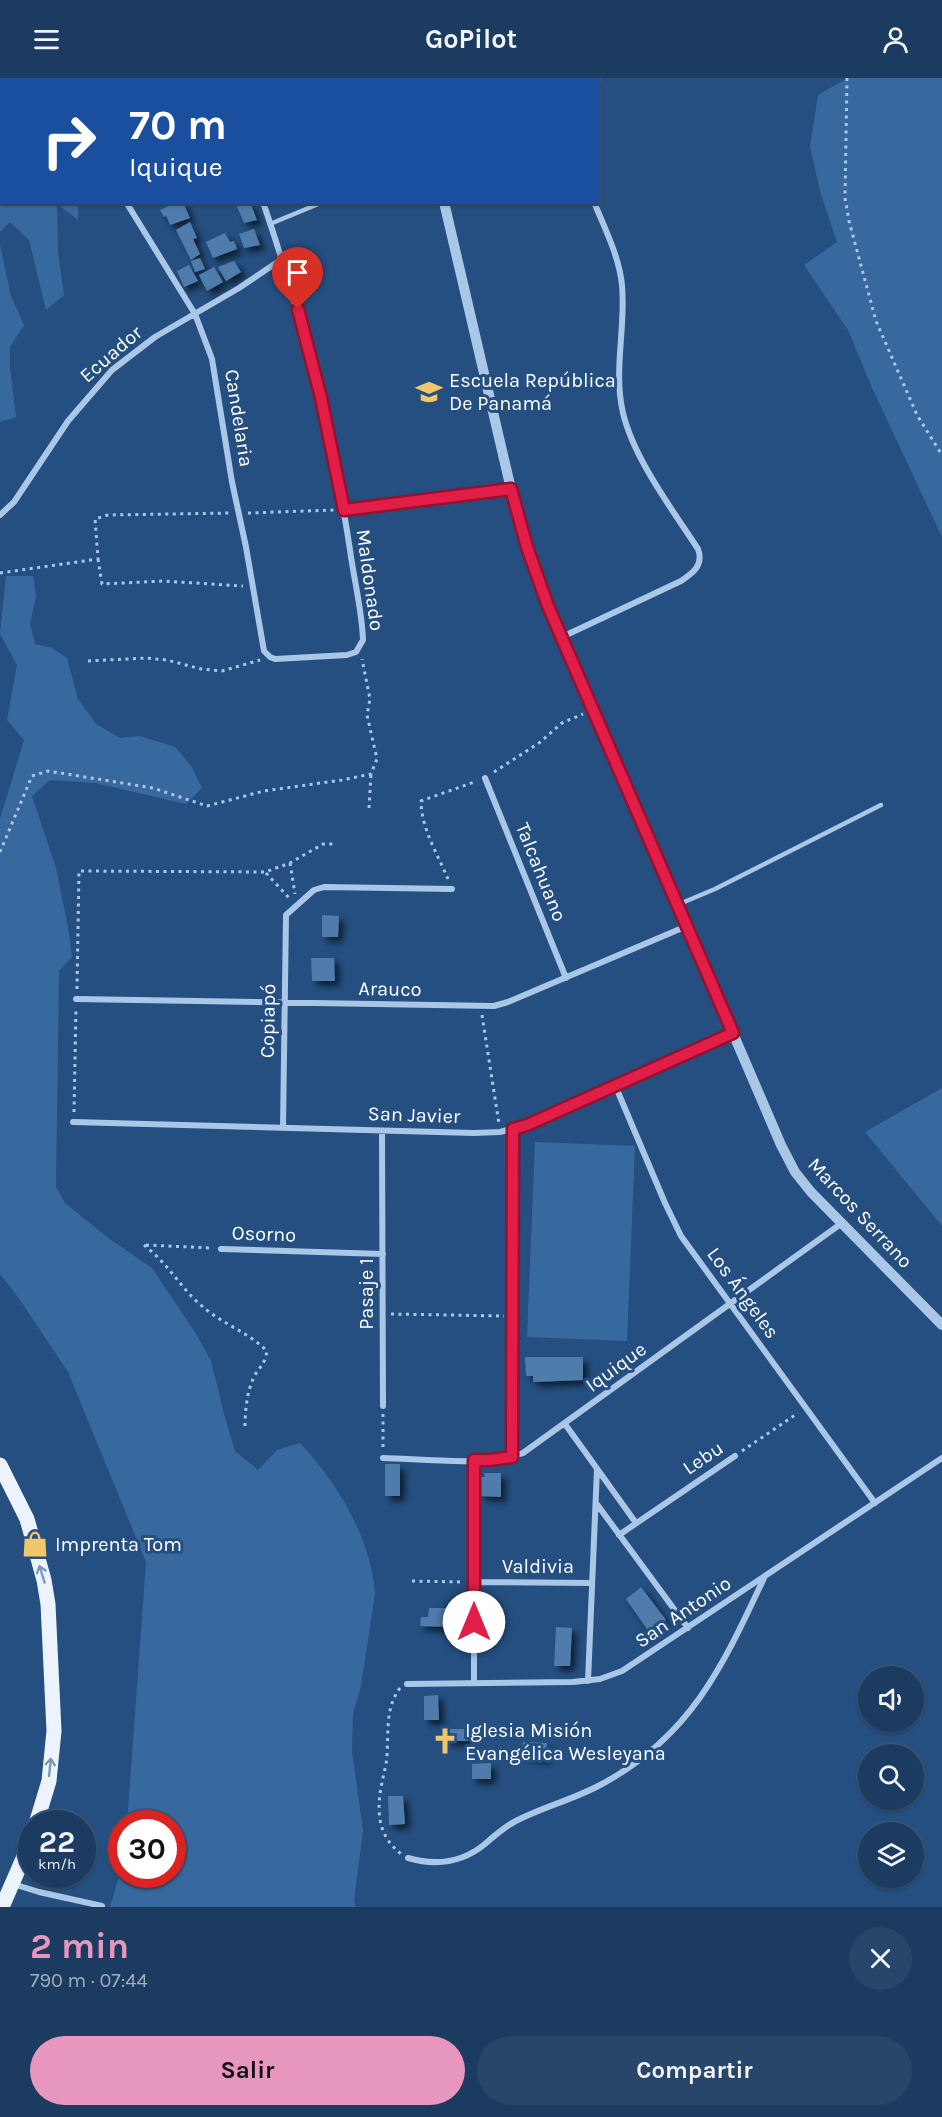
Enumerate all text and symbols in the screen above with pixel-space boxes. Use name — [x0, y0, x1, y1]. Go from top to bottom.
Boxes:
icon: menu — [30, 23, 63, 56]
text: GoPilot — [425, 23, 517, 55]
icon: person — [879, 23, 912, 56]
text: 70 m — [129, 100, 227, 150]
icon: right — [30, 102, 108, 180]
text: Iquique — [129, 151, 223, 183]
pin — [272, 247, 323, 309]
icon: arrive — [281, 256, 314, 289]
street label: Ecuador — [75, 320, 147, 387]
street label: Candelaria — [220, 368, 258, 468]
place label: Escuela República De Panamá — [449, 369, 616, 415]
school or university icon: Escuela República De Panamá — [414, 377, 444, 407]
street label: Maldonado — [351, 528, 389, 632]
street label: Talcahuano — [511, 819, 571, 925]
street label: Arauco — [358, 977, 422, 1001]
street label: Copiapó — [256, 984, 280, 1058]
street label: San Javier — [367, 1102, 461, 1128]
street label: Marcos Serrano — [803, 1153, 917, 1273]
street label: Osorno — [231, 1221, 297, 1247]
street label: Los Ángeles — [702, 1242, 785, 1343]
street label: Pasaje 1 — [355, 1258, 378, 1330]
street label: Iquique — [581, 1337, 651, 1397]
street label: Lebu — [678, 1436, 728, 1480]
shop icon: Imprenta Tom — [20, 1529, 50, 1559]
place label: Imprenta Tom — [55, 1533, 182, 1556]
street label: Valdivia — [502, 1555, 574, 1578]
one-way arrow — [36, 1565, 47, 1584]
street label: San Antonio — [631, 1571, 735, 1653]
position arrow — [442, 1590, 506, 1654]
map controls — [858, 1666, 924, 1888]
button: sound — [858, 1666, 924, 1732]
place label: Iglesia Misión Evangélica Wesleyana — [465, 1719, 666, 1765]
church icon: Iglesia Misión Evangélica Wesleyana — [430, 1726, 460, 1756]
button: search — [858, 1744, 924, 1810]
one-way arrow — [45, 1758, 56, 1778]
speed limit sign: 30 — [108, 1810, 186, 1888]
button: layers — [858, 1822, 924, 1888]
text: 22 — [39, 1824, 75, 1860]
text: km/h — [38, 1855, 76, 1873]
text: 2 min — [30, 1925, 129, 1967]
button: close — [849, 1927, 912, 1990]
text: 790 m · 07:44 — [30, 1969, 148, 1992]
button: Salir — [30, 2036, 465, 2105]
button: Compartir — [477, 2036, 912, 2105]

